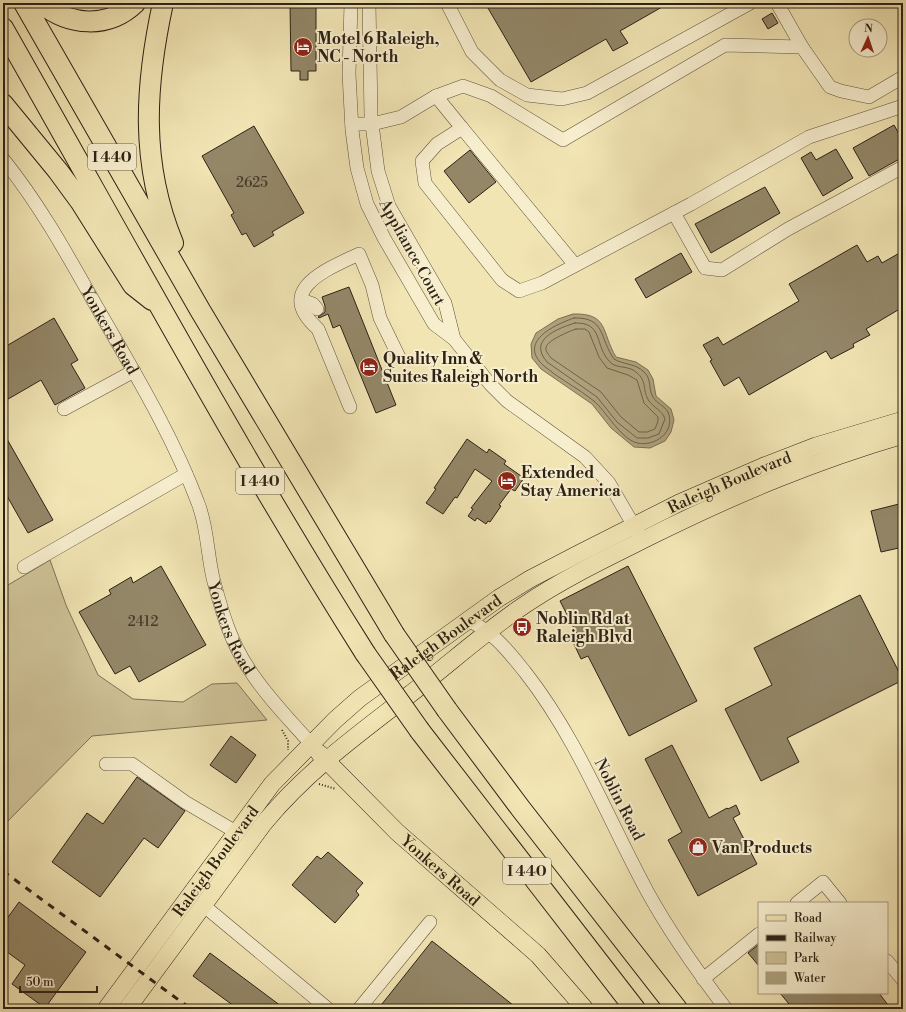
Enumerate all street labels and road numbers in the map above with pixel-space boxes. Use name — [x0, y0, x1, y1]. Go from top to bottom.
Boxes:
road number: I 440 — [88, 144, 136, 170]
street label: Appliance Court — [374, 195, 450, 310]
street label: Yonkers Road — [76, 282, 142, 378]
street label: Raleigh Boulevard — [664, 447, 794, 518]
road number: I 440 — [236, 468, 284, 494]
street label: Yonkers Road — [203, 578, 259, 679]
street label: Raleigh Boulevard — [386, 590, 506, 684]
street label: Noblin Road — [590, 755, 648, 844]
street label: Raleigh Boulevard — [169, 802, 264, 921]
street label: Yonkers Road — [396, 830, 484, 911]
road number: I 440 — [503, 858, 551, 884]

